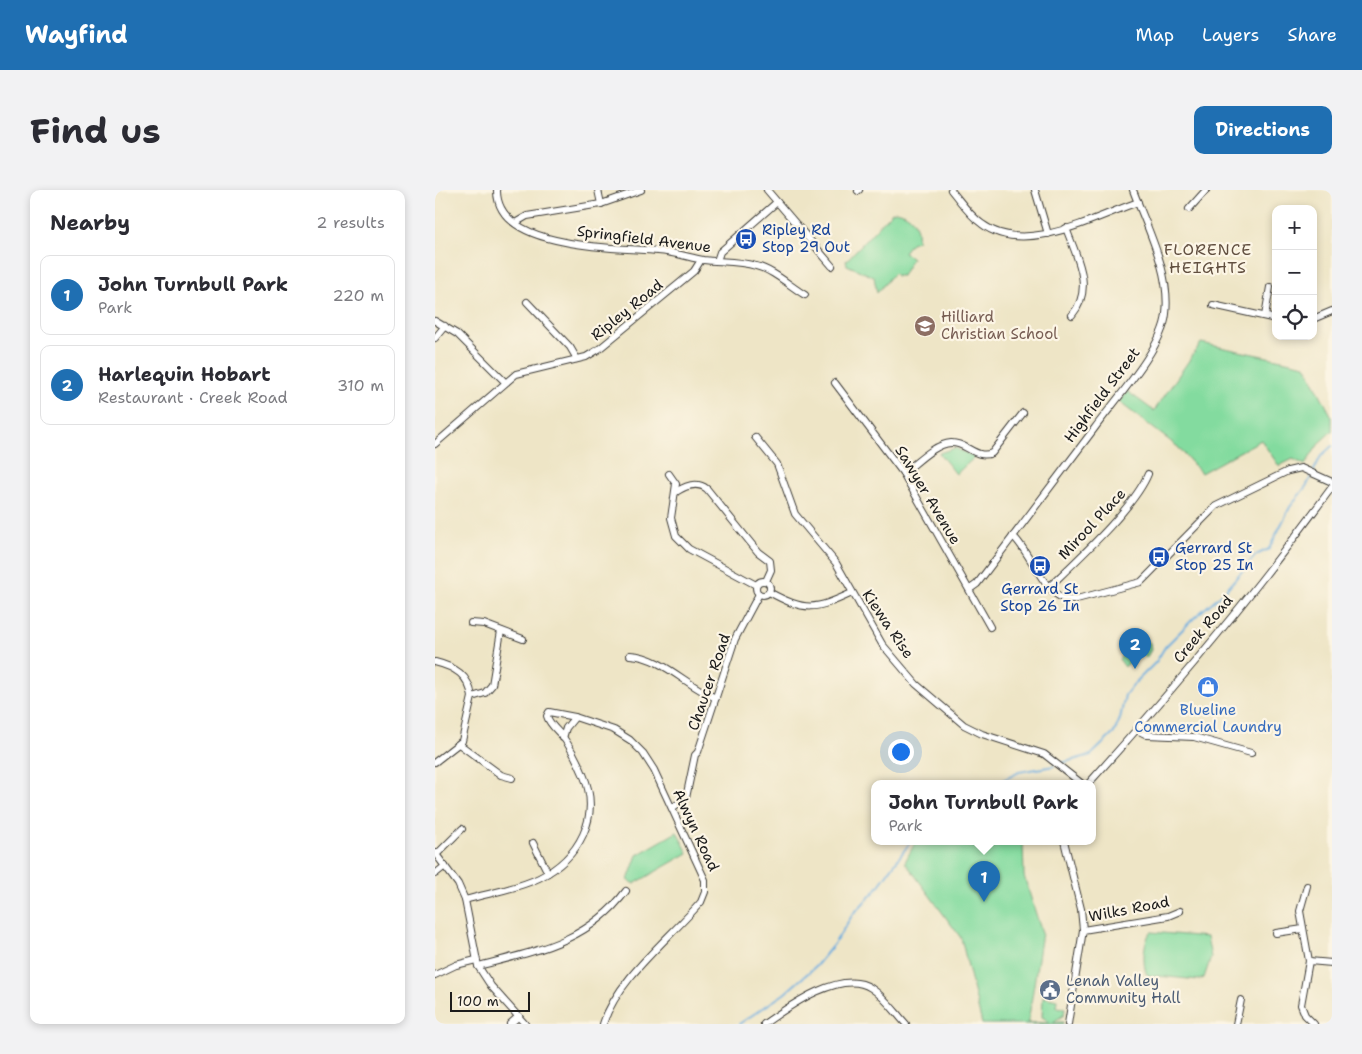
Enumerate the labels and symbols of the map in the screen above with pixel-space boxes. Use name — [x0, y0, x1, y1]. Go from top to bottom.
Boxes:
place label: Ripley Rd Stop 29 Out — [762, 220, 850, 257]
street label: Springfield Avenue — [576, 221, 712, 257]
bus stop icon: Ripley Rd Stop 29 Out — [734, 227, 758, 251]
district label: FLORENCE HEIGHTS — [1164, 239, 1252, 278]
street label: Ripley Road — [587, 275, 667, 345]
place label: Hilliard Christian School — [941, 307, 1058, 344]
school or university icon: Hilliard Christian School — [913, 314, 937, 338]
street label: Highfield Street — [1060, 343, 1144, 447]
street label: Sawyer Avenue — [891, 442, 965, 548]
street label: Mirool Place — [1054, 484, 1130, 564]
place label: Gerrard St Stop 25 In — [1175, 538, 1254, 575]
bus stop icon: Gerrard St Stop 25 In — [1147, 545, 1171, 569]
bus stop icon: Gerrard St Stop 26 In — [1028, 554, 1052, 578]
place label: Gerrard St Stop 26 In — [1000, 579, 1080, 616]
street label: Kiewa Rise — [858, 586, 918, 662]
street label: Creek Road — [1169, 590, 1238, 667]
pin: 2 — [1119, 628, 1151, 669]
street label: Chaucer Road — [683, 630, 735, 733]
shop icon: Blueline Commercial Laundry — [1196, 675, 1220, 699]
place label: Blueline Commercial Laundry — [1134, 700, 1282, 737]
your location — [888, 739, 914, 765]
street label: Alwyn Road — [668, 786, 724, 875]
pin: 1 — [968, 861, 1000, 902]
street label: Wilks Road — [1087, 891, 1171, 927]
place label: Lenah Valley Community Hall — [1066, 971, 1181, 1008]
public building icon: Lenah Valley Community Hall — [1038, 978, 1062, 1002]
scale bar — [450, 989, 530, 1012]

